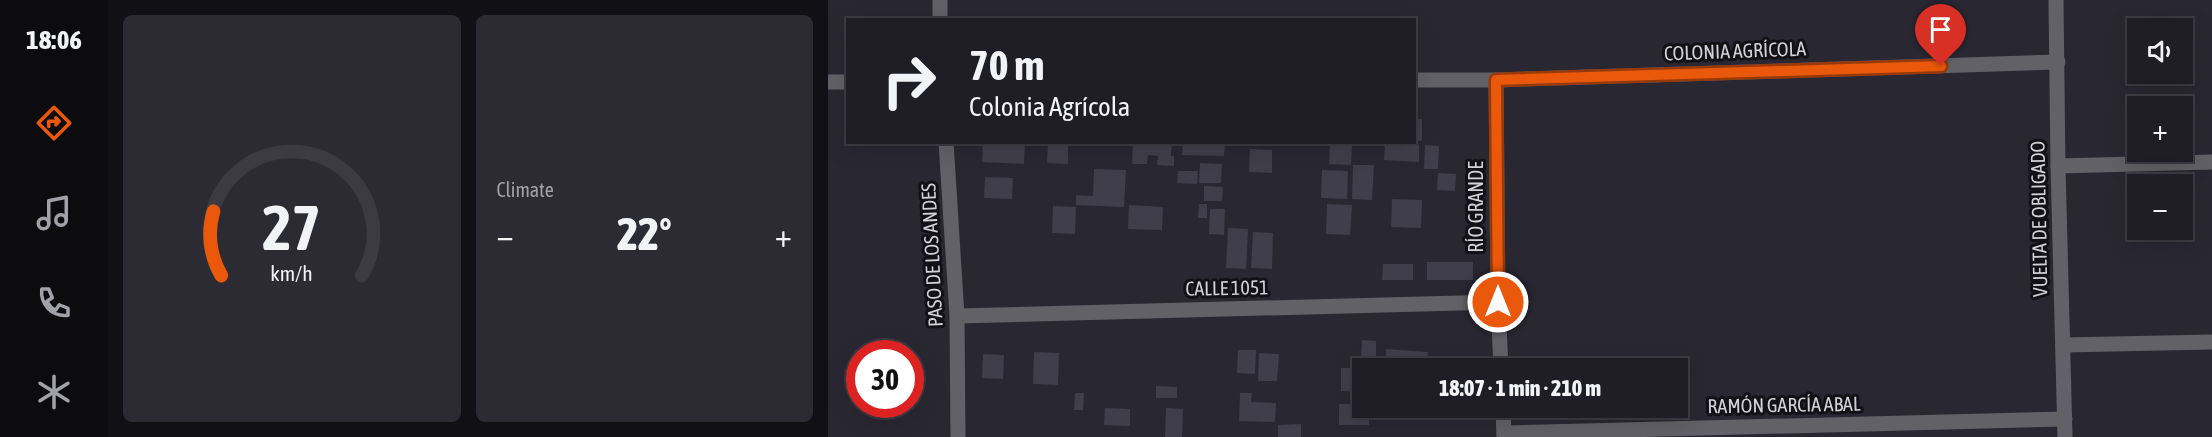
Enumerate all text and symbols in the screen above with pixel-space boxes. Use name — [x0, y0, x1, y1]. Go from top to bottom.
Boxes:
pin — [1915, 4, 1966, 66]
icon: arrive — [1924, 13, 1957, 46]
map controls — [2127, 18, 2193, 240]
button: sound — [2127, 18, 2193, 84]
text: 18:06 — [26, 24, 82, 55]
street label: COLONIA AGRÍCOLA — [1664, 37, 1807, 64]
text: 70 m — [969, 41, 1044, 89]
icon: right — [870, 42, 948, 120]
text: Colonia Agrícola — [969, 91, 1130, 122]
button: + — [2127, 96, 2193, 162]
icon: directions — [33, 102, 75, 144]
street label: VUELTA DE OBLIGADO — [2026, 141, 2051, 297]
street label: RÍO GRANDE — [1464, 161, 1487, 253]
button: − — [2127, 174, 2193, 240]
text: Climate — [497, 178, 554, 201]
street label: PASO DE LOS ANDES — [916, 183, 947, 328]
icon: music — [33, 192, 75, 234]
text: 27 — [262, 192, 321, 263]
text: 22° — [617, 208, 672, 260]
text: − — [497, 216, 514, 254]
text: + — [775, 216, 792, 254]
text: km/h — [270, 261, 313, 286]
position arrow — [1466, 270, 1530, 334]
street label: CALLE 1051 — [1185, 275, 1269, 300]
icon: phone — [33, 282, 75, 324]
speed limit sign: 30 — [846, 340, 924, 418]
icon: climate — [33, 371, 75, 413]
text: 18:07 · 1 min · 210 m — [1439, 375, 1601, 401]
street label: RAMÓN GARCÍA ABAL — [1707, 392, 1861, 417]

